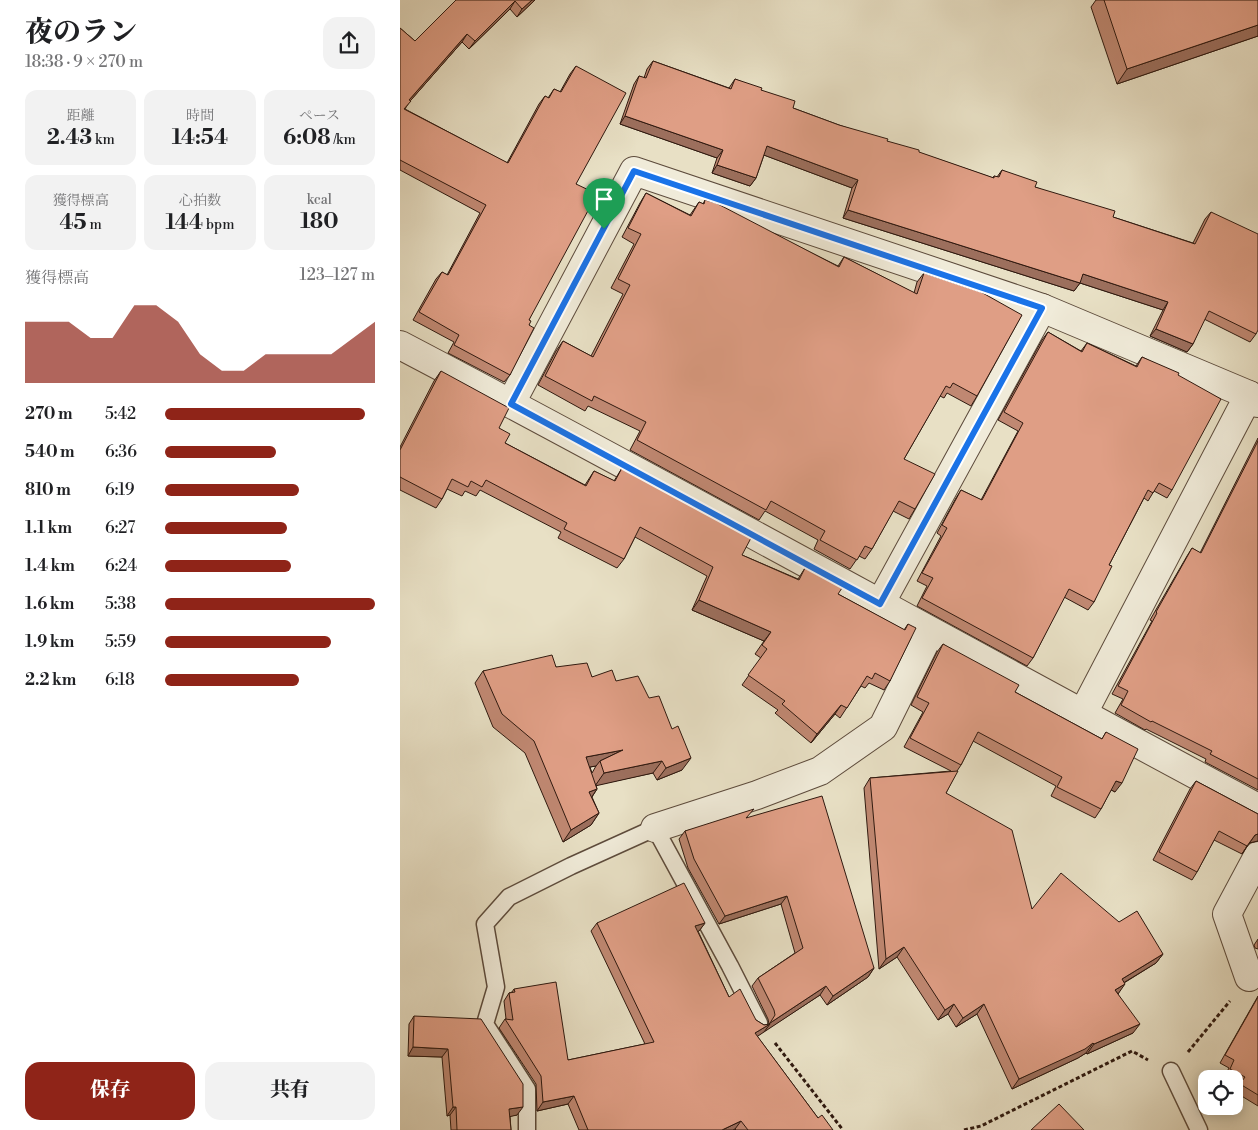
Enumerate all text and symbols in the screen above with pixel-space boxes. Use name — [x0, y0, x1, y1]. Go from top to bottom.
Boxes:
text: 夜のラン — [25, 15, 137, 50]
button: share — [323, 17, 375, 69]
text: 18:38 · 9 × 270 m — [25, 52, 143, 72]
text: 距離 — [67, 107, 95, 125]
text: 時間 — [186, 107, 214, 125]
text: ペース — [299, 107, 340, 125]
text: 2.43 — [47, 125, 92, 151]
text: 14:54 — [172, 125, 228, 151]
text: 6:08 — [283, 125, 331, 151]
text: km — [92, 131, 115, 149]
text: /km — [331, 131, 356, 149]
pin — [583, 178, 625, 229]
icon: arrive — [590, 185, 618, 213]
text: kcal — [307, 191, 332, 209]
text: 獲得標高 — [53, 192, 109, 210]
text: 心拍数 — [179, 192, 221, 210]
text: 180 — [300, 209, 339, 235]
text: 45 — [60, 210, 87, 236]
text: 144 — [166, 210, 203, 236]
text: m — [87, 216, 102, 234]
text: bpm — [203, 216, 234, 234]
text: 123–127 m — [300, 265, 375, 285]
text: 獲得標高 — [25, 268, 89, 288]
text: 270 m — [25, 404, 73, 424]
text: 5:42 — [105, 404, 136, 424]
text: 540 m — [25, 442, 75, 462]
text: 6:36 — [105, 442, 137, 462]
text: 810 m — [25, 480, 71, 500]
text: 6:19 — [105, 480, 134, 500]
text: 1.1 km — [25, 518, 72, 538]
text: 6:27 — [105, 518, 135, 538]
text: 1.4 km — [25, 556, 75, 576]
text: 6:24 — [105, 556, 137, 576]
text: 1.6 km — [25, 594, 74, 614]
text: 5:38 — [105, 594, 136, 614]
text: 1.9 km — [25, 632, 74, 652]
text: 5:59 — [105, 632, 136, 652]
text: 2.2 km — [25, 670, 76, 690]
text: 6:18 — [105, 670, 135, 690]
button: 保存 — [25, 1062, 195, 1120]
button: 共有 — [205, 1062, 375, 1120]
map controls — [1198, 1070, 1243, 1115]
button: locate — [1198, 1070, 1243, 1115]

